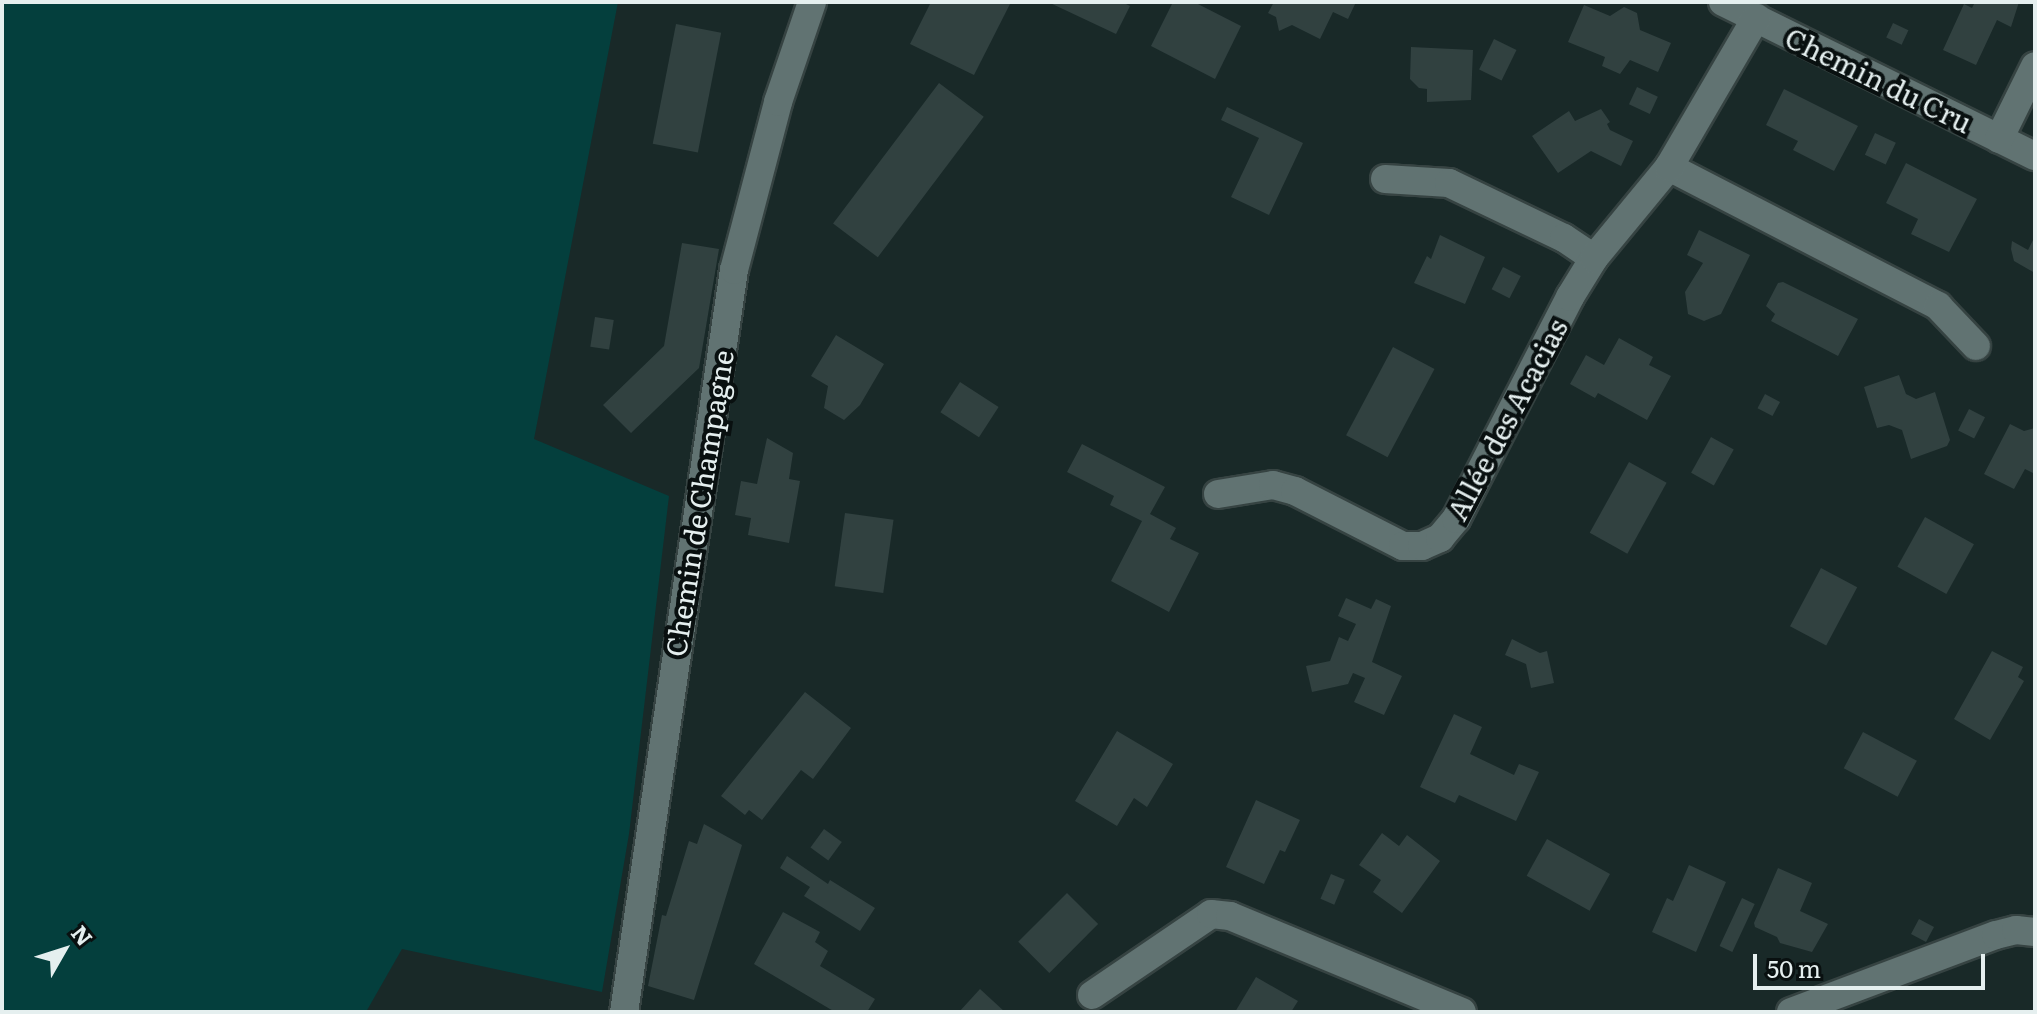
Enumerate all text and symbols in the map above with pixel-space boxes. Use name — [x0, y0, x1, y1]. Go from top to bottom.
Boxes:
street label: Chemin du Cru — [1780, 19, 1978, 139]
street label: Allée des Acacias — [1439, 313, 1573, 525]
street label: Chemin de Champagne — [657, 347, 739, 659]
north arrow — [24, 910, 104, 990]
text: N — [64, 917, 102, 952]
scale bar — [1757, 938, 1989, 988]
text: 50 m — [1767, 950, 1821, 985]

